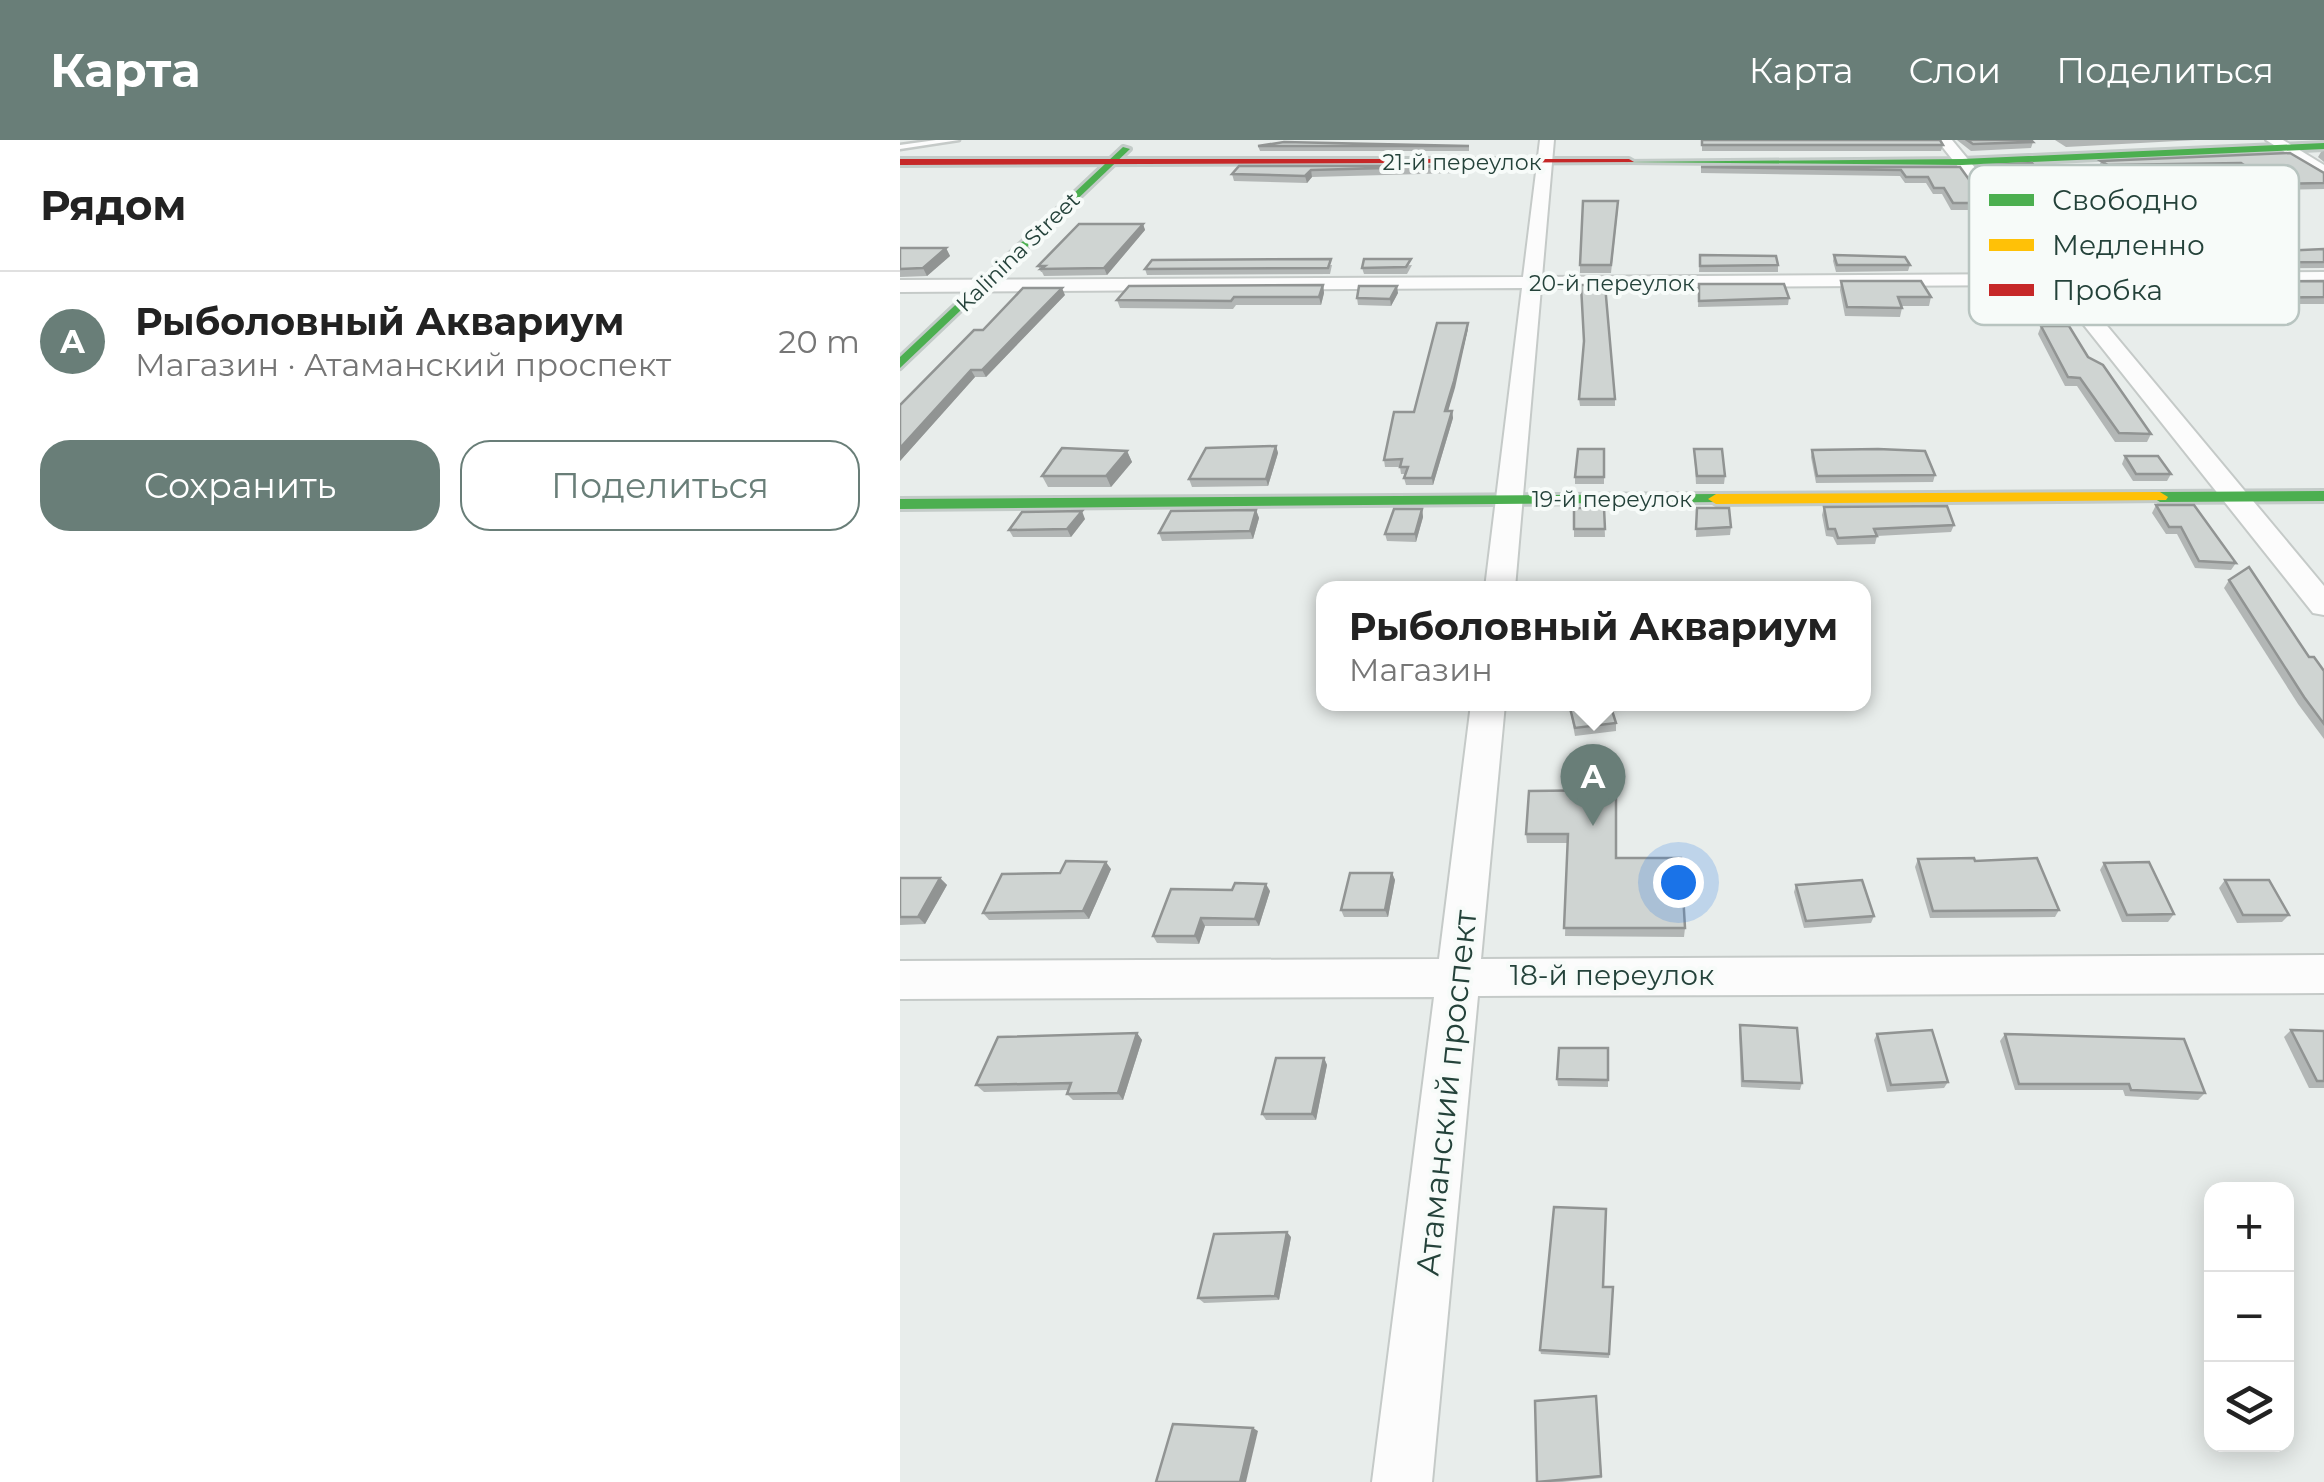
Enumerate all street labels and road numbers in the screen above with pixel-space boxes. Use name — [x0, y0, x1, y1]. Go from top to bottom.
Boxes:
street label: 21-й переулок — [1382, 149, 1542, 176]
street label: Kalinina Street — [951, 186, 1085, 318]
street label: 20-й переулок — [1529, 270, 1695, 297]
street label: 19-й переулок — [1532, 486, 1692, 513]
street label: Атаманский проспект — [1407, 907, 1485, 1278]
street label: 18-й переулок — [1510, 958, 1714, 992]

